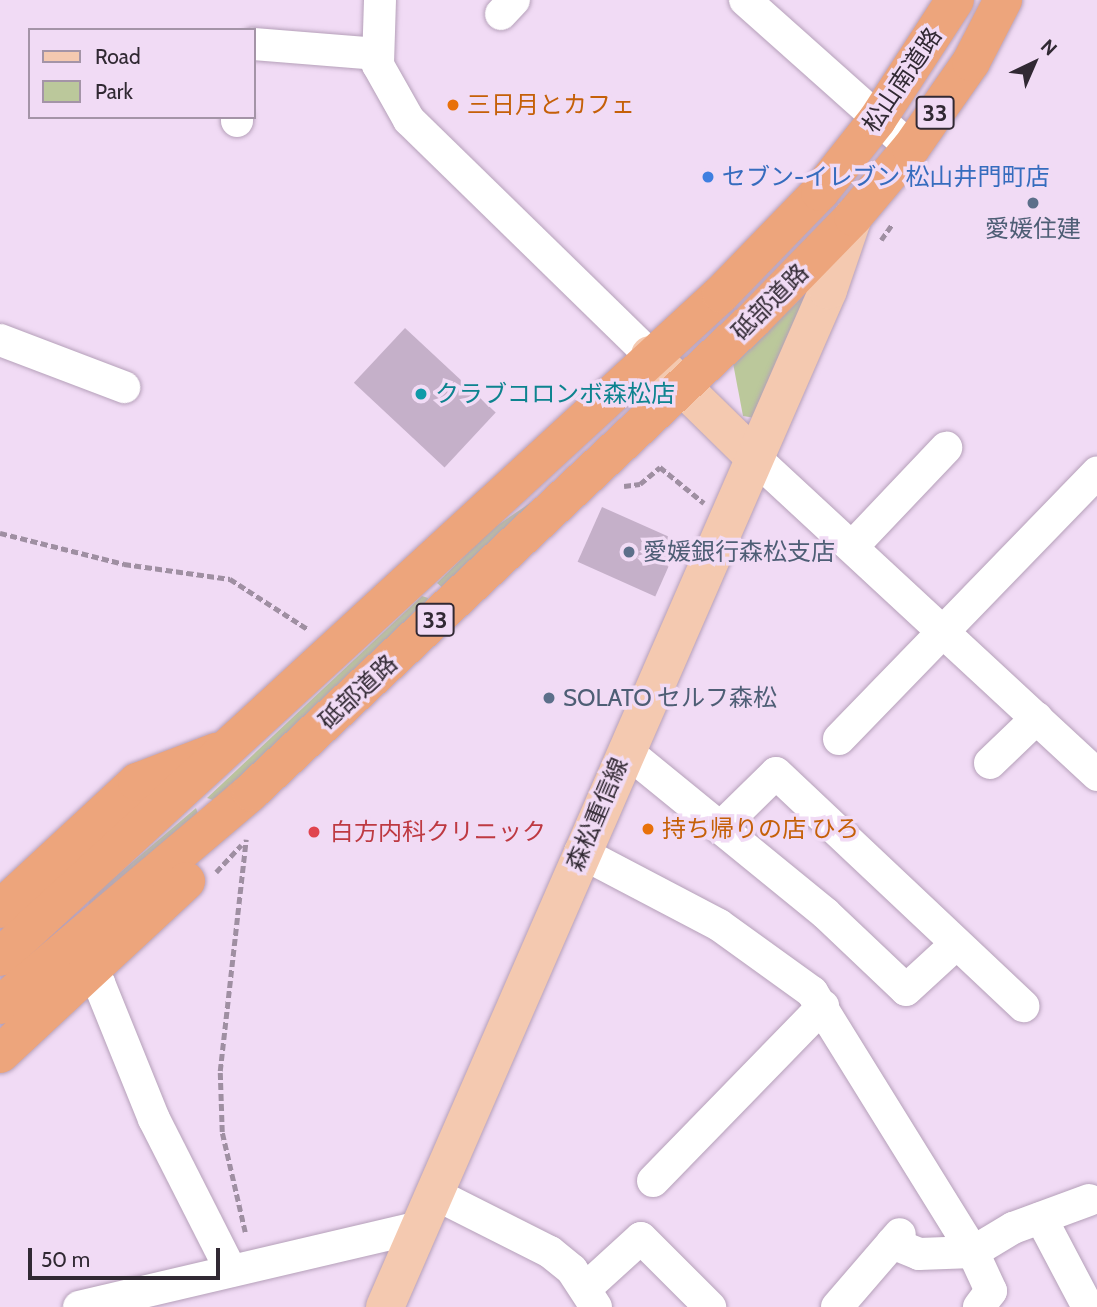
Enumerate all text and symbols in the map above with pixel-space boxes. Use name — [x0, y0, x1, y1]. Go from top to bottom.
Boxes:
street label: 松山南道路 — [857, 22, 947, 138]
legend — [28, 28, 256, 119]
north arrow — [999, 28, 1069, 98]
text: N — [1036, 35, 1062, 60]
text: Road — [95, 44, 141, 69]
text: Park — [95, 79, 133, 104]
place label: 三日月とカフェ — [467, 91, 635, 119]
road number: 33 — [914, 94, 956, 132]
marker: 三日月とカフェ — [445, 97, 461, 113]
place label: セブン-イレブン 松山井門町店 — [722, 163, 1050, 191]
marker: セブン-イレブン 松山井門町店 — [700, 169, 716, 185]
marker: 愛媛住建 — [1025, 195, 1041, 211]
place label: 愛媛住建 — [985, 215, 1081, 243]
street label: 砥部道路 — [726, 258, 814, 346]
place label: クラブコロンボ森松店 — [435, 380, 675, 408]
marker: クラブコロンボ森松店 — [413, 386, 429, 402]
place label: 愛媛銀行森松支店 — [643, 538, 835, 566]
marker: 愛媛銀行森松支店 — [621, 544, 637, 560]
road number: 33 — [414, 600, 456, 640]
street label: 砥部道路 — [313, 649, 403, 735]
place label: SOLATO セルフ森松 — [563, 684, 777, 712]
marker: SOLATO セルフ森松 — [541, 690, 557, 706]
street label: 森松重信線 — [560, 753, 634, 875]
place label: 持ち帰りの店 ひろ — [662, 815, 859, 843]
place label: 白方内科クリニック — [330, 818, 546, 846]
marker: 持ち帰りの店 ひろ — [640, 821, 656, 837]
marker: 白方内科クリニック — [304, 822, 324, 842]
scale bar — [32, 1234, 224, 1278]
text: 50 m — [41, 1247, 90, 1272]

